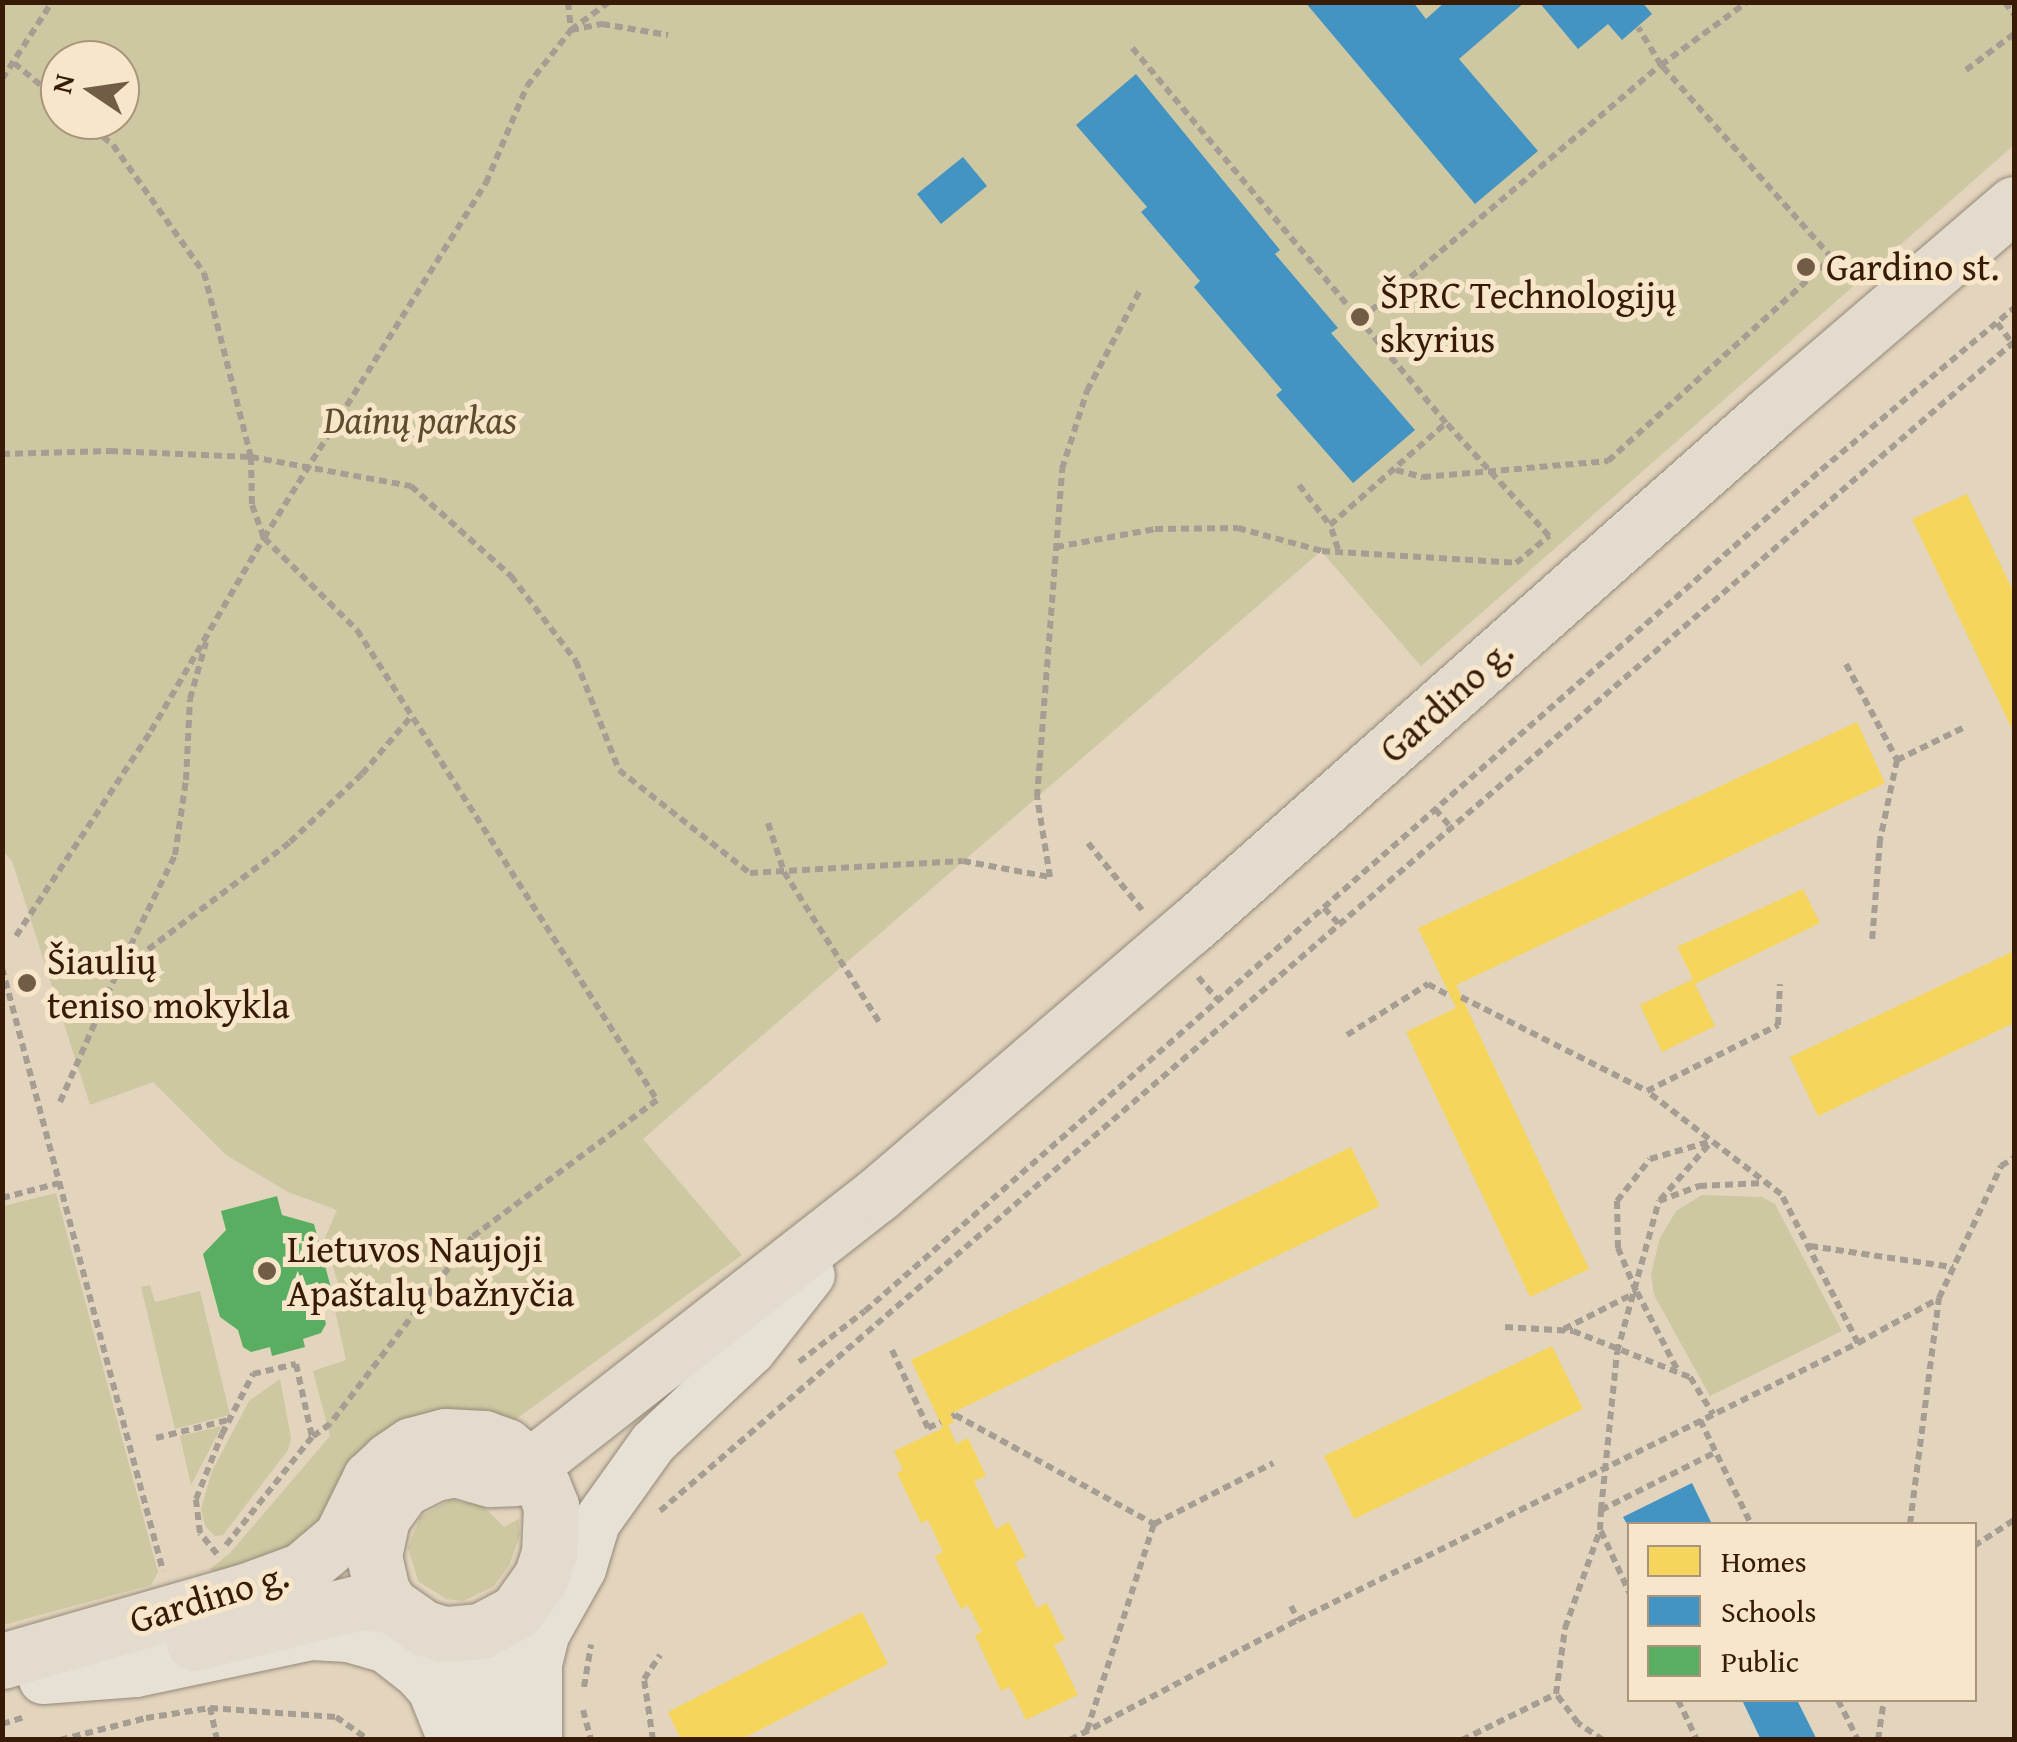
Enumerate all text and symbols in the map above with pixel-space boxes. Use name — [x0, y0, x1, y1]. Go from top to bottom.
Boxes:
north arrow — [40, 40, 140, 140]
text: N — [40, 70, 84, 97]
place label: Gardino st. — [1826, 244, 1999, 290]
marker: Gardino st. — [1795, 256, 1817, 278]
place label: ŠPRC Technologijų skyrius — [1380, 272, 1676, 362]
marker: ŠPRC Technologijų skyrius — [1349, 306, 1371, 328]
park label: Dainų parkas — [323, 397, 517, 443]
street label: Gardino g. — [1370, 628, 1522, 772]
place label: Šiaulių teniso mokykla — [47, 938, 290, 1028]
marker: Šiaulių teniso mokykla — [16, 972, 38, 994]
place label: Lietuvos Naujoji Apaštalų bažnyčia — [287, 1226, 575, 1316]
marker: Lietuvos Naujoji Apaštalų bažnyčia — [256, 1260, 278, 1282]
legend — [1627, 1522, 1977, 1702]
text: Homes — [1721, 1539, 1807, 1583]
street label: Gardino g. — [124, 1551, 294, 1643]
text: Schools — [1721, 1589, 1816, 1633]
text: Public — [1721, 1639, 1799, 1683]

